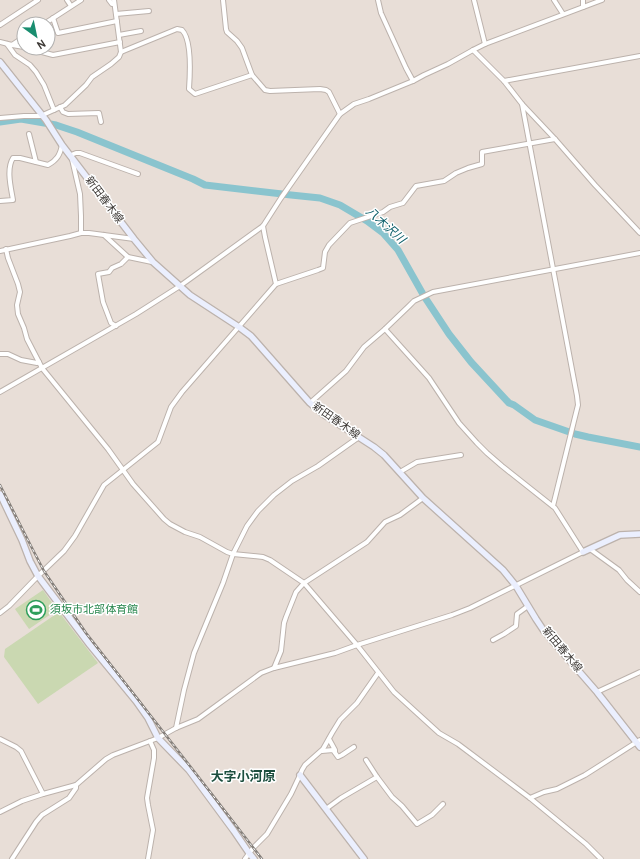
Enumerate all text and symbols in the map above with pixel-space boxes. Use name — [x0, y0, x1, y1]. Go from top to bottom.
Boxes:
north arrow — [16, 16, 56, 56]
text: N — [34, 36, 48, 52]
street label: 新田春木線 — [82, 174, 126, 226]
water label: 八木沢川 — [362, 204, 410, 249]
street label: 新田春木線 — [309, 399, 363, 443]
sports icon: 須坂市北部体育館 — [25, 599, 47, 621]
place label: 須坂市北部体育館 — [50, 603, 138, 617]
street label: 新田春木線 — [539, 624, 585, 676]
district label: 大字小河原 — [210, 769, 276, 786]

